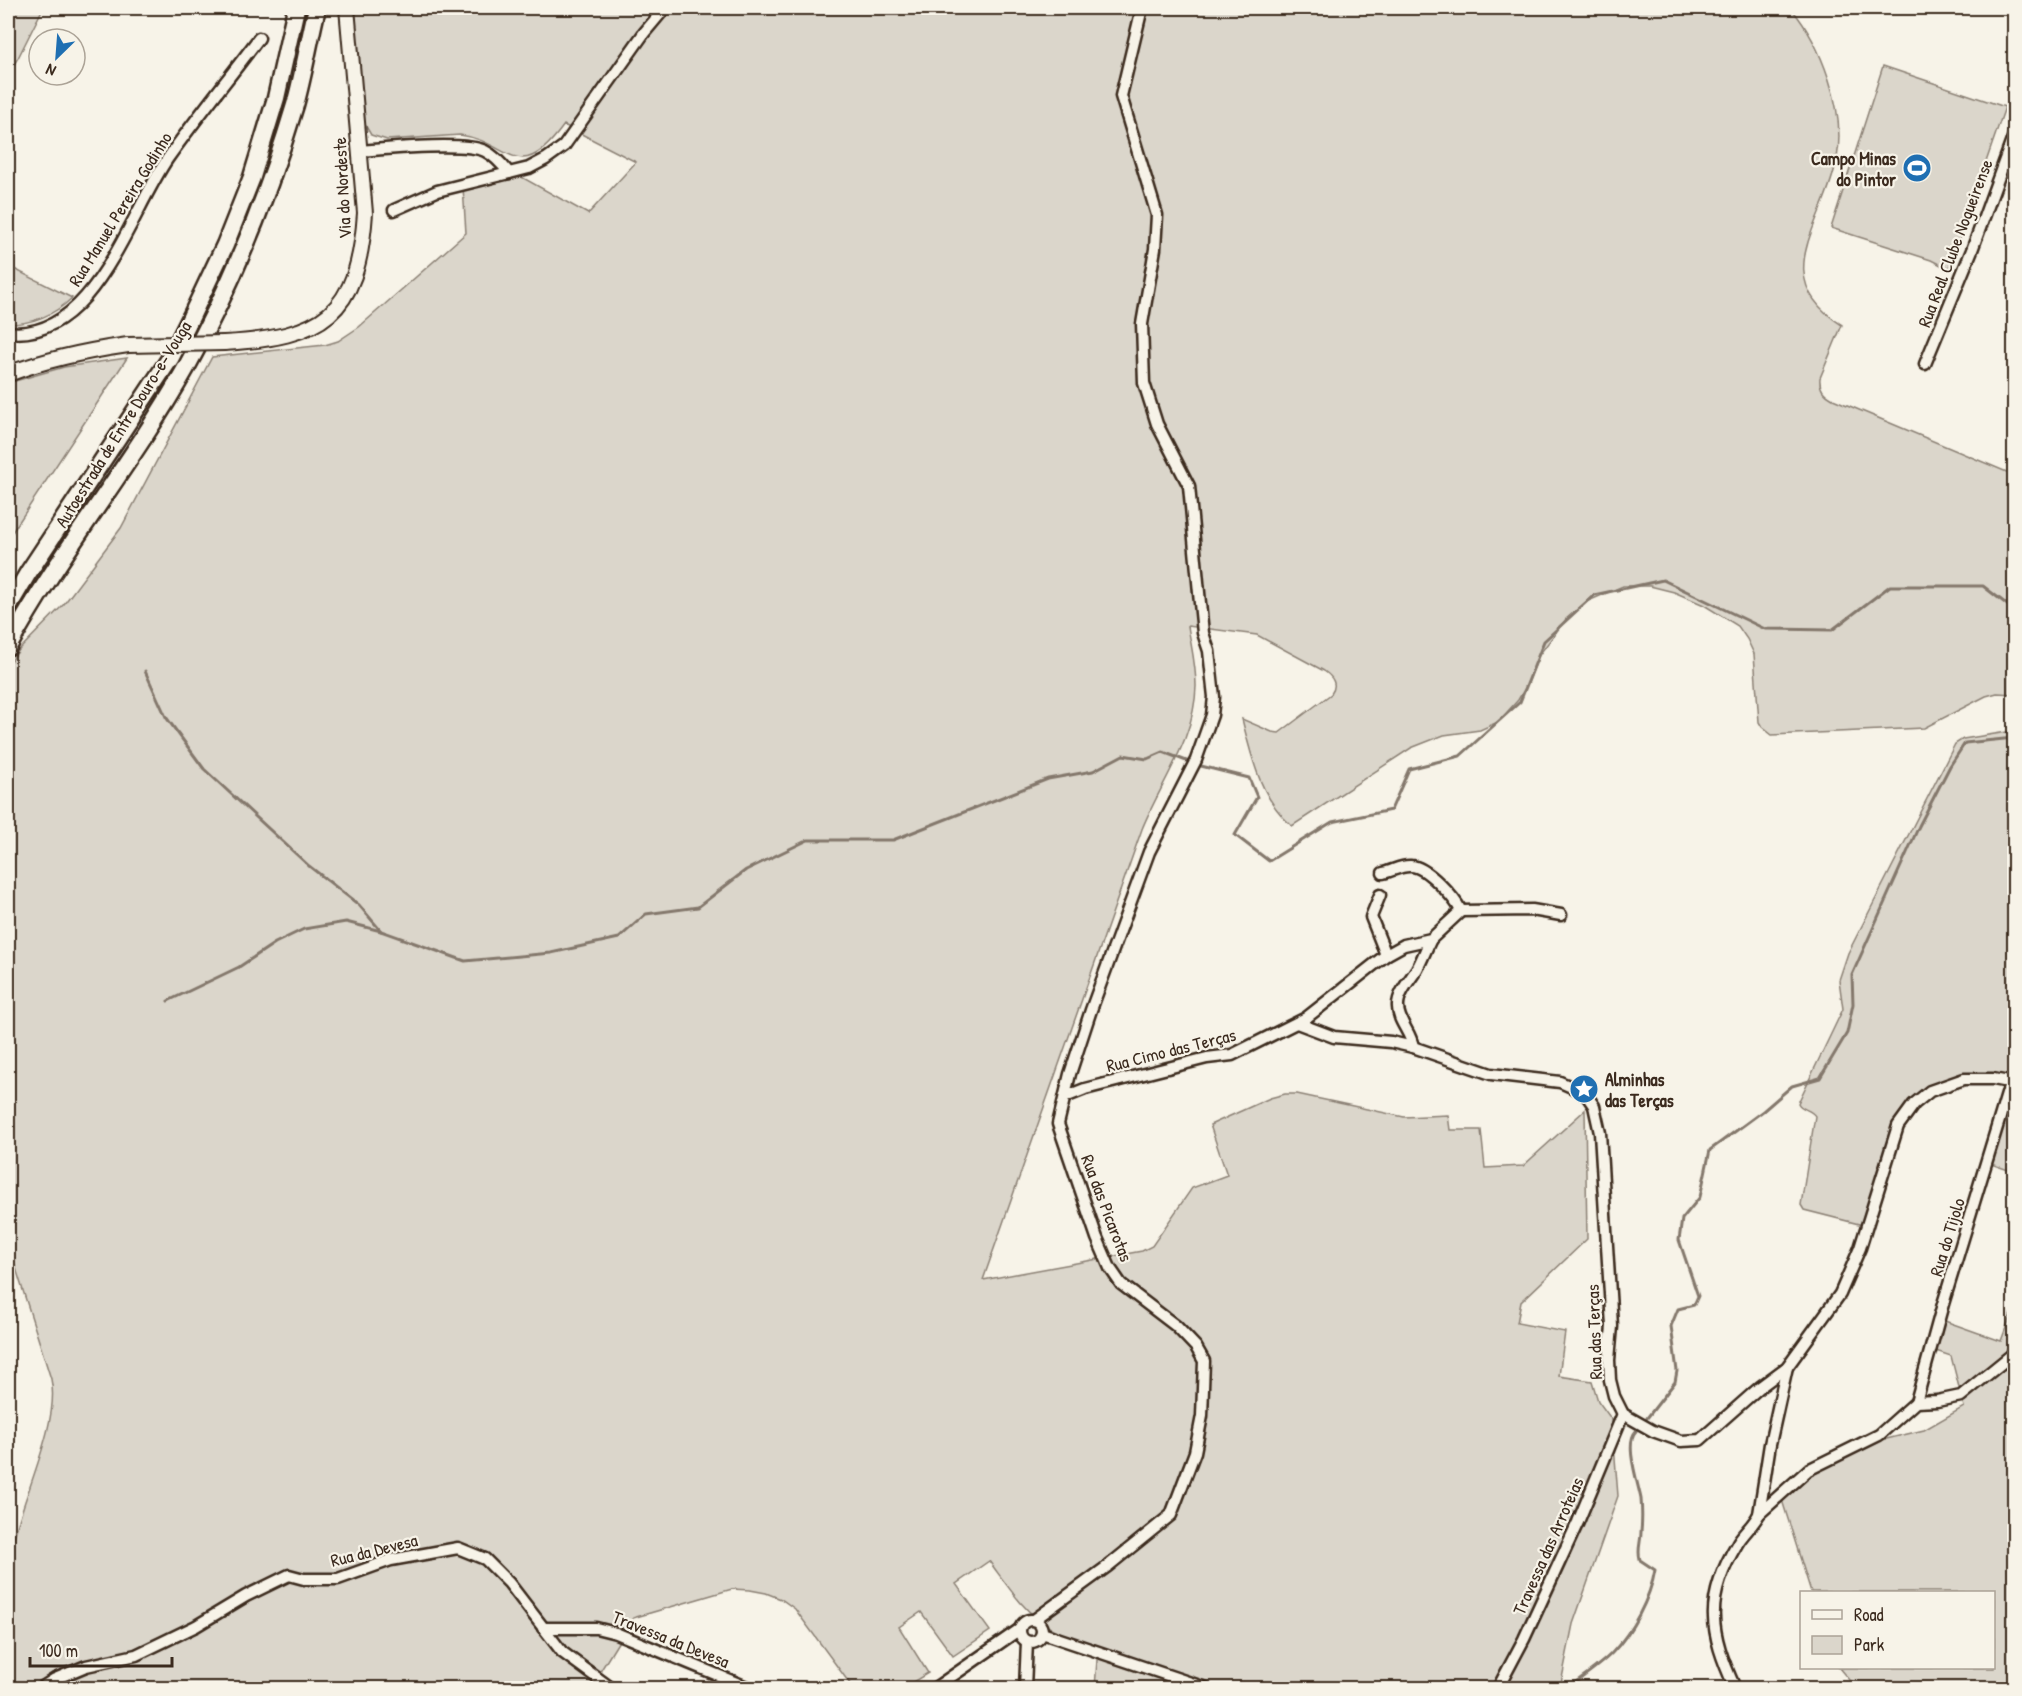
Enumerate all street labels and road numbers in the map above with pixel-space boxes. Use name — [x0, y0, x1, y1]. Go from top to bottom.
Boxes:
street label: Rua Manuel Pereira Godinho — [62, 127, 178, 291]
street label: Via do Nordeste — [327, 136, 357, 240]
street label: Rua Real Clube Nogueirense — [1911, 155, 1999, 331]
street label: Autoestrada de Entre Douro-e-Vouga — [49, 316, 197, 532]
street label: Rua Cimo das Terças — [1104, 1022, 1238, 1078]
street label: Rua das Picarotas — [1075, 1151, 1139, 1265]
street label: Rua do Tijolo — [1923, 1195, 1971, 1279]
street label: Rua das Terças — [1580, 1284, 1608, 1380]
street label: Travessa das Arroteias — [1506, 1473, 1590, 1619]
street label: Rua da Devesa — [328, 1527, 420, 1573]
street label: Travessa da Devesa — [609, 1604, 733, 1674]

